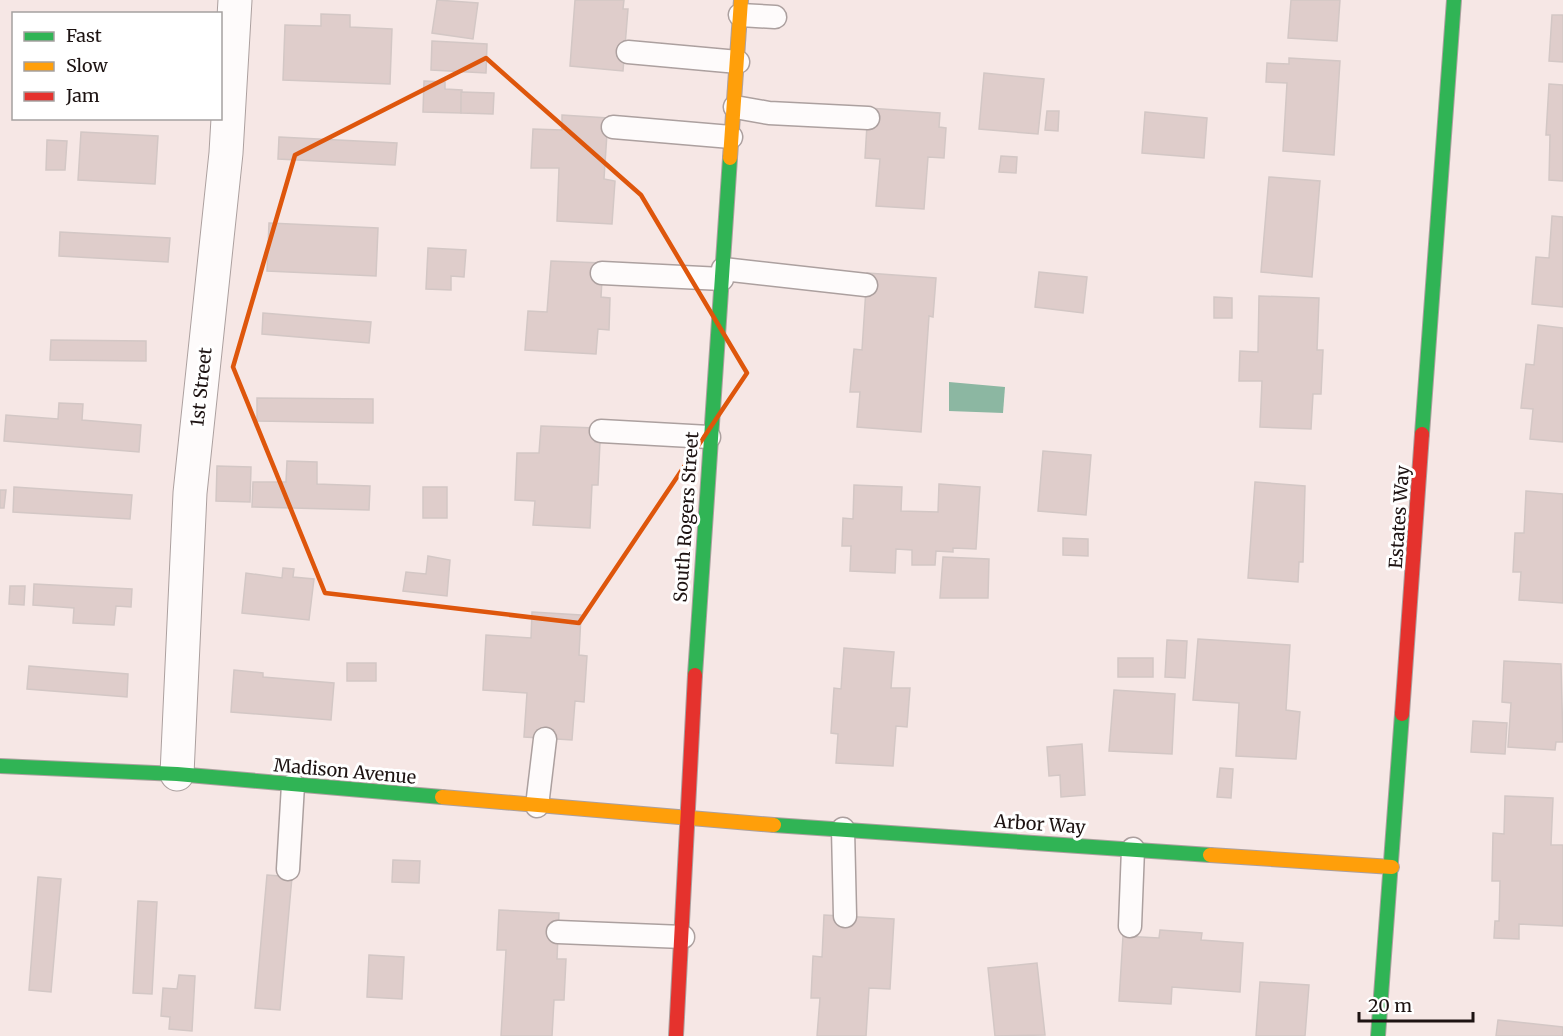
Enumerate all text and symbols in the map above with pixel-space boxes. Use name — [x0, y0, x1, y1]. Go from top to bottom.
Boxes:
legend — [12, 12, 222, 120]
text: Fast — [66, 24, 102, 47]
text: Slow — [66, 54, 109, 77]
text: Jam — [65, 84, 100, 107]
street label: 1st Street — [185, 346, 217, 428]
street label: South Rogers Street — [669, 431, 703, 603]
street label: Estates Way — [1384, 464, 1414, 569]
street label: Madison Avenue — [273, 753, 417, 789]
street label: Arbor Way — [993, 809, 1087, 839]
scale bar — [1359, 985, 1473, 1023]
text: 20 m — [1368, 994, 1412, 1017]

